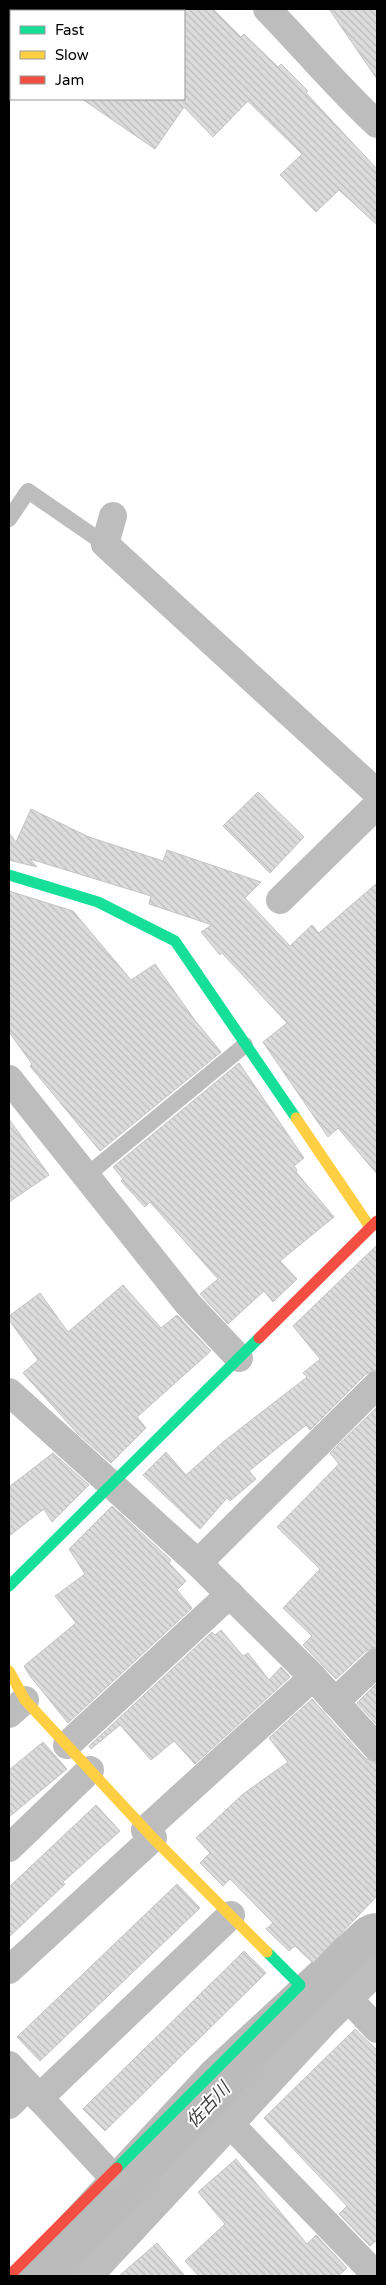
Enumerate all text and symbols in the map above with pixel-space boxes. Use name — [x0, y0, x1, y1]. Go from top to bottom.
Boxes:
legend — [10, 10, 185, 100]
text: Fast — [55, 21, 85, 39]
text: Slow — [55, 46, 89, 64]
text: Jam — [55, 71, 84, 89]
water label: 佐古川 — [182, 2076, 236, 2132]

